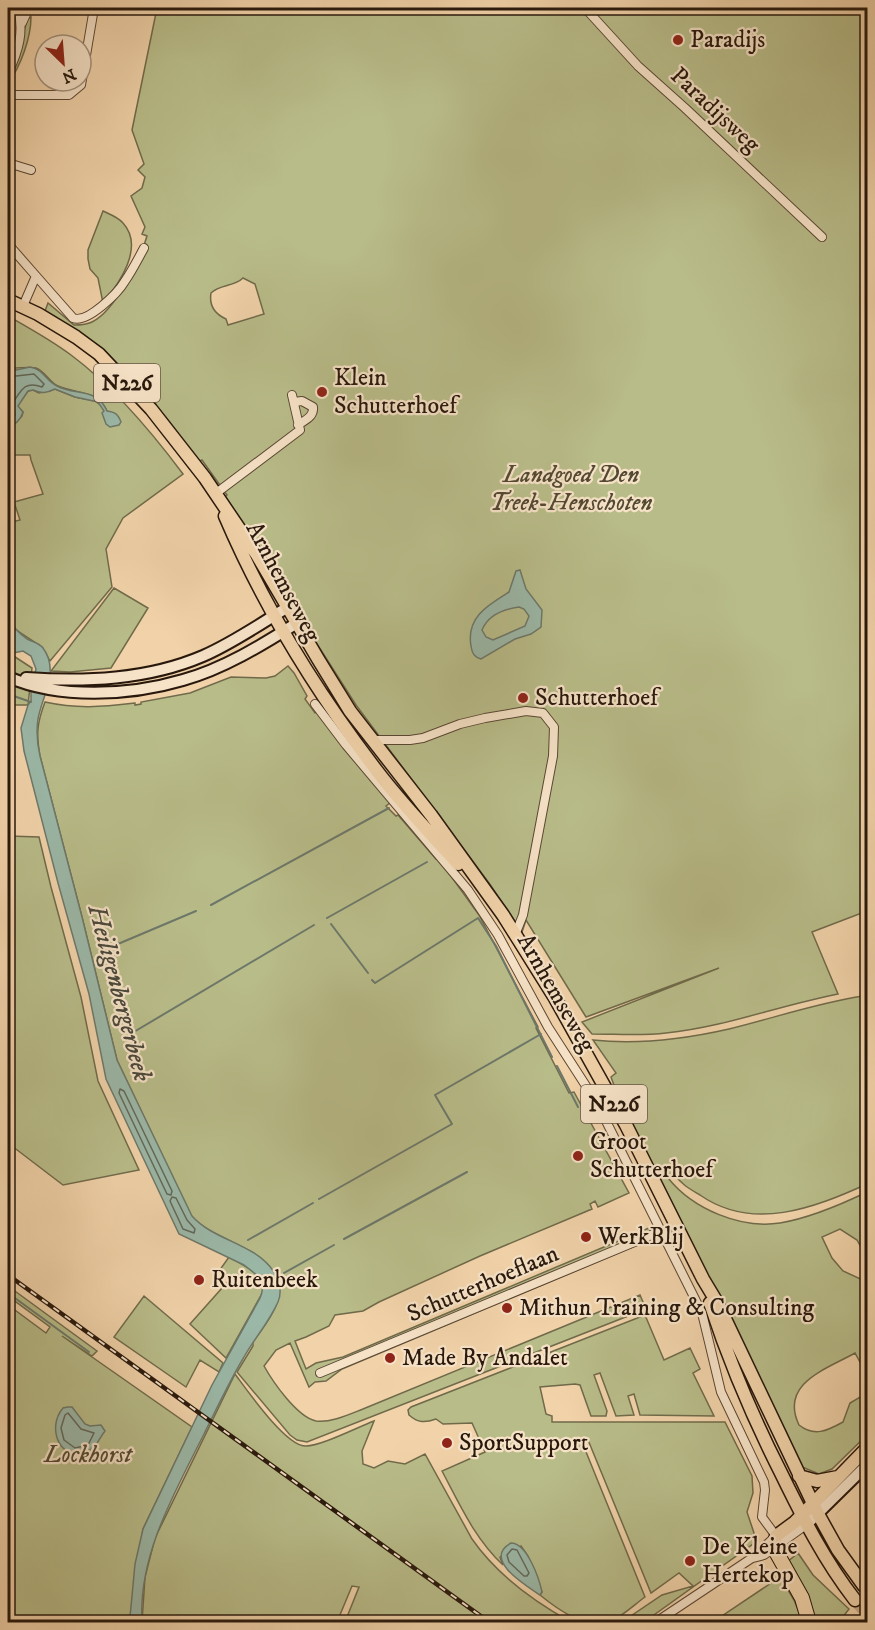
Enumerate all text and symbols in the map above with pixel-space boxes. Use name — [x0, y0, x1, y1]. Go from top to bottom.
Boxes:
place label: Paradijs — [690, 25, 765, 55]
north arrow — [33, 33, 93, 93]
marker: Paradijs — [671, 33, 685, 47]
street label: Paradijsweg — [664, 61, 766, 159]
text: N — [59, 64, 79, 88]
place label: Klein Schutterhoef — [334, 363, 460, 421]
road number: N226 — [94, 364, 160, 402]
marker: Klein Schutterhoef — [315, 385, 329, 399]
park label: Landgoed Den Treek-Henschoten — [490, 460, 652, 518]
street label: Arnhemseweg — [239, 517, 327, 648]
place label: Schutterhoef — [535, 683, 661, 713]
marker: Schutterhoef — [516, 691, 530, 705]
water label: Heiligenbergerbeek — [79, 900, 158, 1085]
street label: Arnhemseweg — [510, 928, 602, 1058]
road number: N226 — [581, 1085, 647, 1123]
place label: Groot Schutterhoef — [590, 1127, 716, 1185]
marker: Groot Schutterhoef — [571, 1149, 585, 1163]
place label: WerkBlij — [597, 1222, 684, 1252]
marker: WerkBlij — [579, 1230, 593, 1244]
street label: Schutterhoeflaan — [403, 1238, 564, 1329]
place label: Ruitenbeek — [211, 1265, 318, 1295]
marker: Ruitenbeek — [192, 1273, 206, 1287]
place label: Mithun Training & Consulting — [519, 1293, 814, 1323]
marker: Mithun Training & Consulting — [500, 1301, 514, 1315]
place label: Made By Andalet — [402, 1343, 568, 1373]
marker: Made By Andalet — [383, 1351, 397, 1365]
place label: SportSupport — [459, 1428, 589, 1458]
marker: SportSupport — [440, 1436, 454, 1450]
park label: Lockhorst — [42, 1440, 133, 1470]
place label: De Kleine Hertekop — [702, 1532, 798, 1590]
marker: De Kleine Hertekop — [683, 1554, 697, 1568]

